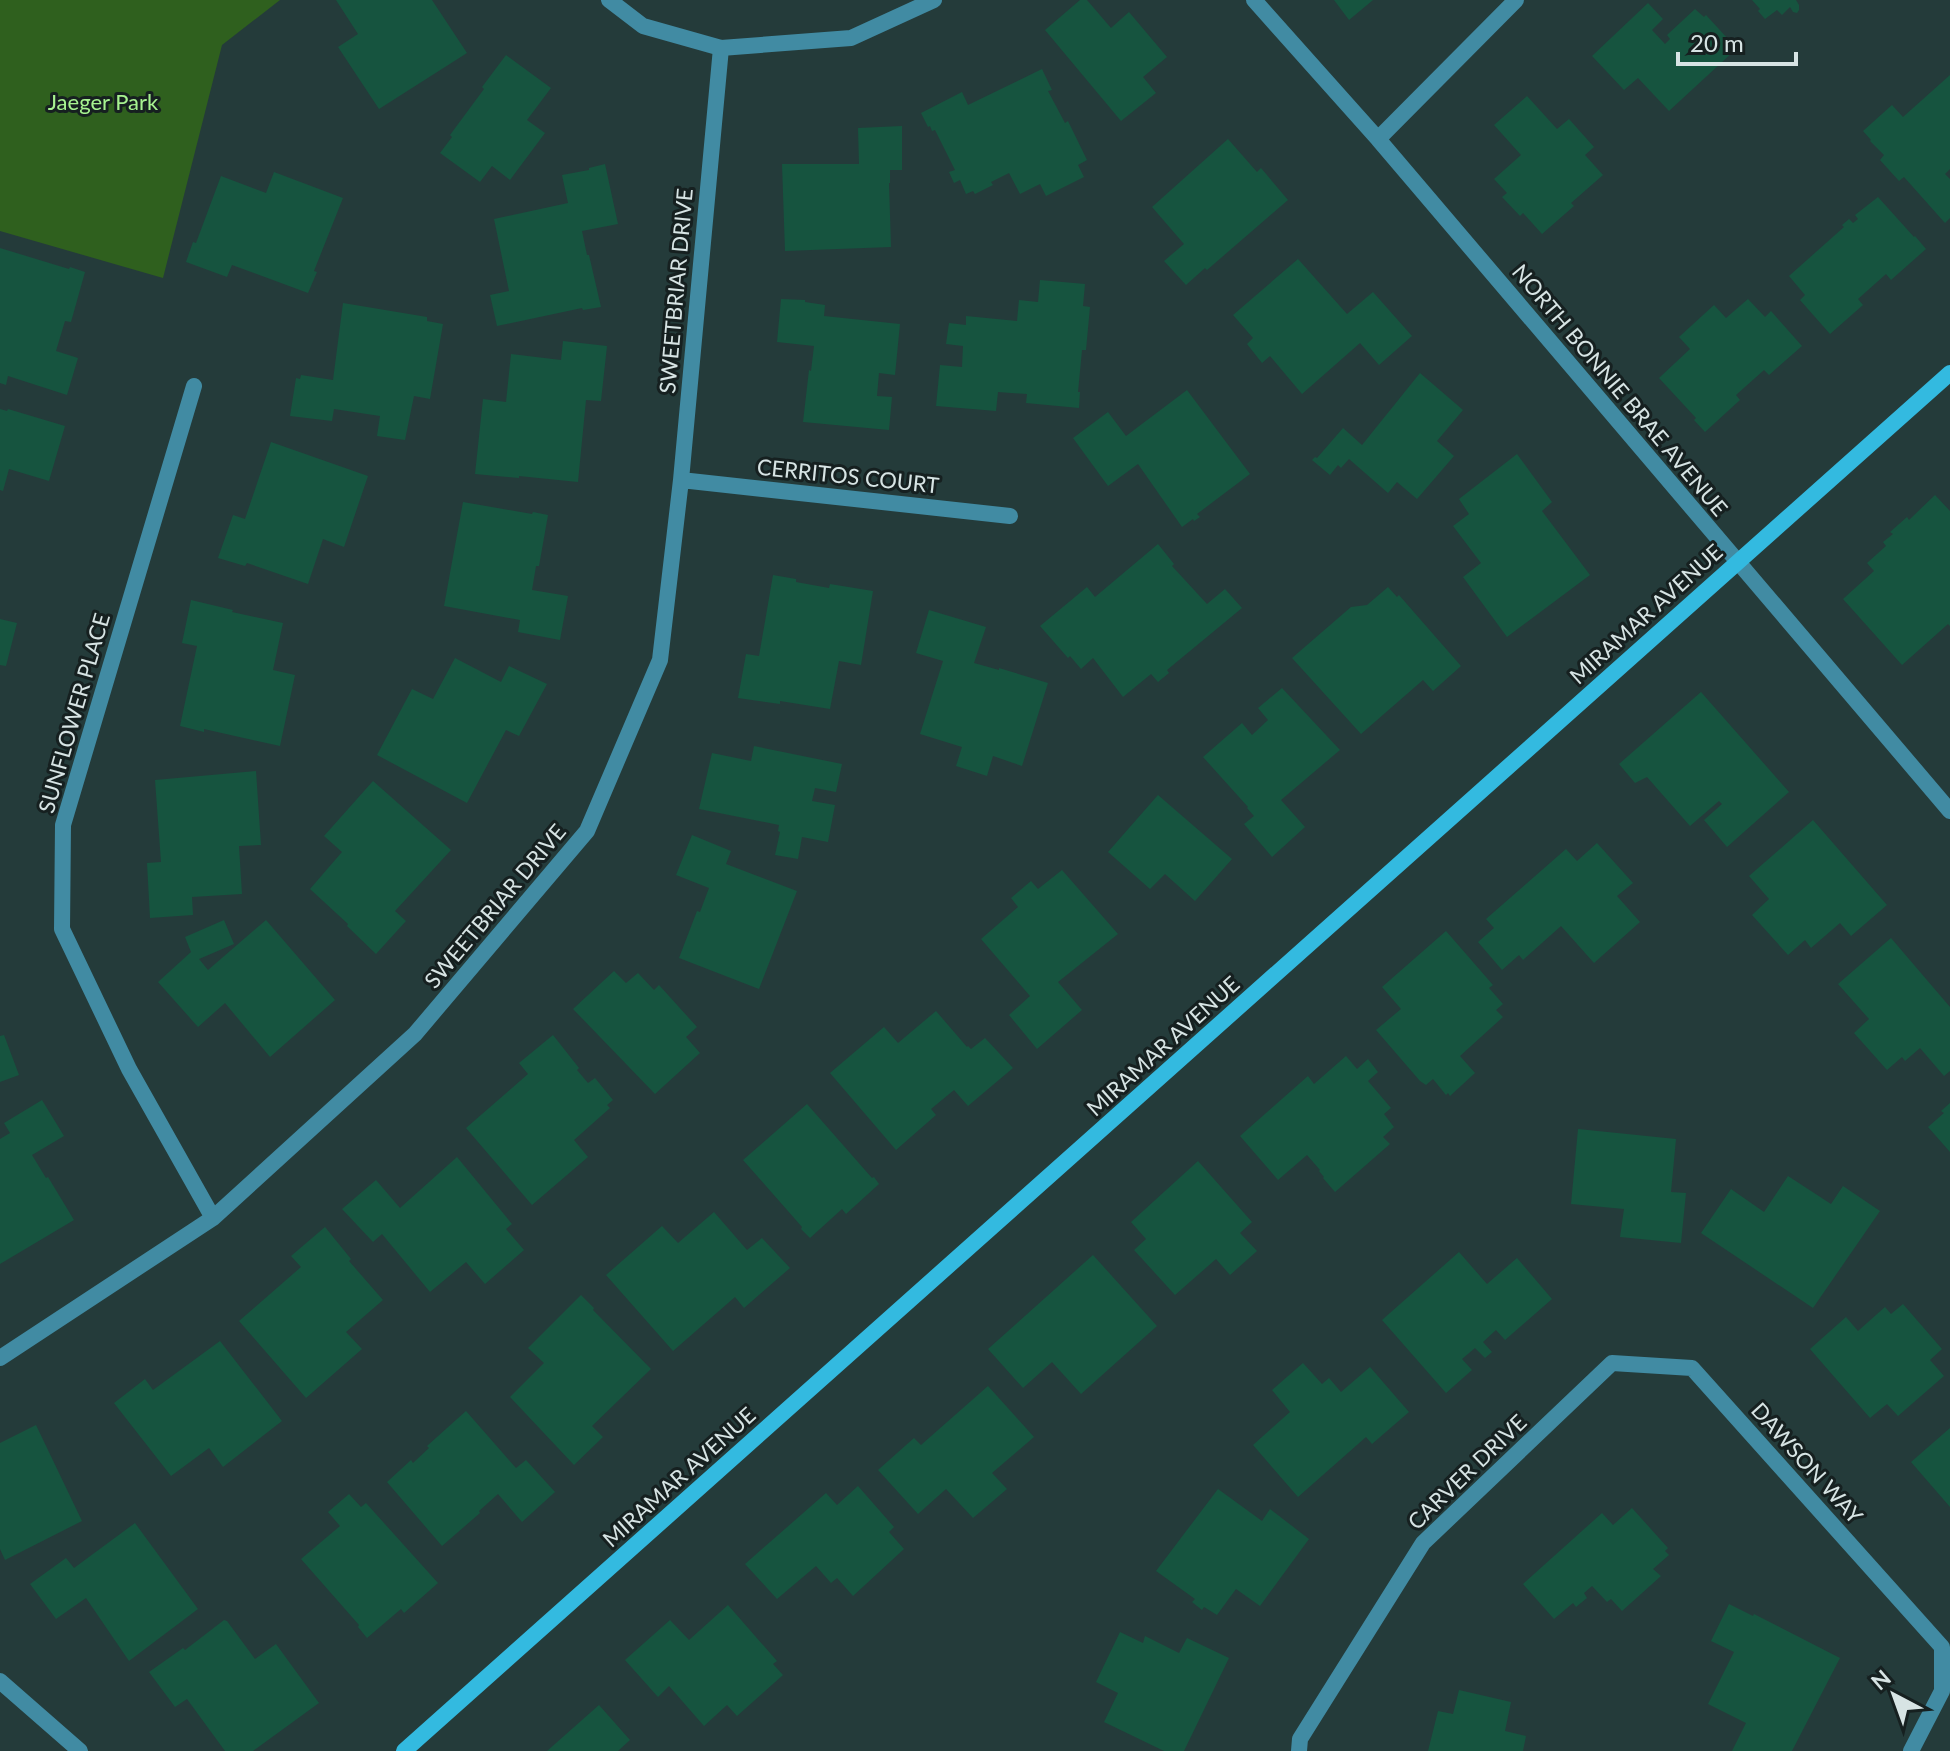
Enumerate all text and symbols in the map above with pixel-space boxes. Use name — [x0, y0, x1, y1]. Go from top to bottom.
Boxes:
scale bar — [1678, 16, 1796, 66]
text: 20 m — [1690, 28, 1744, 57]
park label: Jaeger Park — [48, 88, 159, 115]
street label: SWEETBRIAR DRIVE — [653, 187, 698, 395]
street label: NORTH BONNIE BRAE AVENUE — [1507, 258, 1734, 521]
street label: CERRITOS COURT — [756, 453, 940, 498]
street label: MIRAMAR AVENUE — [1564, 538, 1728, 689]
street label: SUNFLOWER PLACE — [32, 610, 115, 816]
street label: SWEETBRIAR DRIVE — [418, 818, 571, 993]
street label: MIRAMAR AVENUE — [1081, 970, 1245, 1121]
street label: DAWSON WAY — [1746, 1397, 1869, 1529]
street label: MIRAMAR AVENUE — [597, 1401, 761, 1552]
street label: CARVER DRIVE — [1402, 1408, 1532, 1535]
north arrow — [1854, 1655, 1934, 1735]
text: N — [1865, 1664, 1896, 1695]

